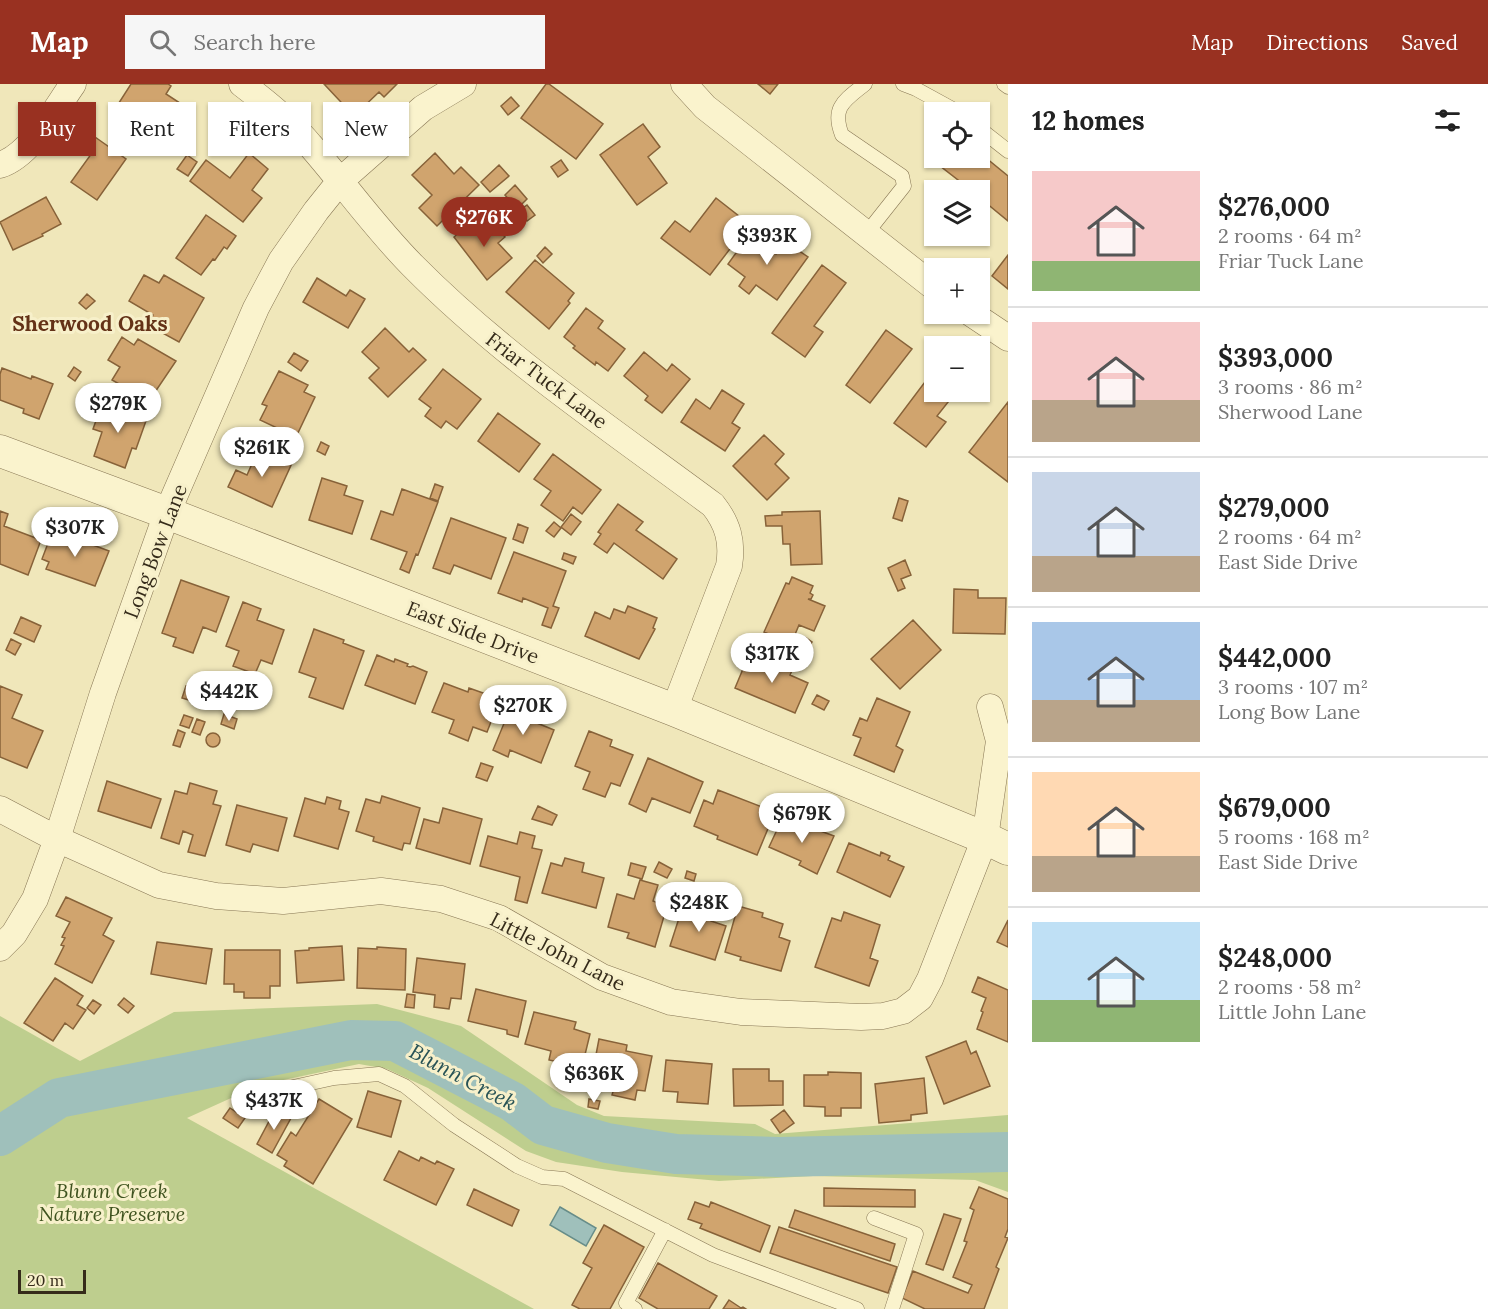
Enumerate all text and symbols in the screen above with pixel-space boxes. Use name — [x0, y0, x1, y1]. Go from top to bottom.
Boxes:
search box — [125, 15, 545, 69]
text: Map — [30, 24, 89, 60]
icon: search — [146, 26, 179, 59]
text: Search here — [194, 28, 316, 56]
text: Map — [1191, 29, 1234, 56]
text: Directions — [1267, 29, 1368, 56]
text: Saved — [1401, 29, 1458, 56]
chip: Buy — [18, 102, 96, 156]
chip: Rent — [108, 102, 196, 156]
chip: Filters — [208, 102, 311, 156]
chip: New — [323, 102, 409, 156]
map controls — [924, 102, 990, 402]
button: locate — [924, 102, 990, 168]
text: 12 homes — [1032, 104, 1145, 137]
icon: filters — [1431, 104, 1464, 137]
button: layers — [924, 180, 990, 246]
text: $276,000 — [1218, 190, 1330, 223]
icon: home — [1080, 195, 1152, 267]
pin: $276K — [442, 197, 526, 248]
text: $276K — [455, 204, 513, 229]
pin: $393K — [725, 215, 809, 266]
text: $393K — [737, 222, 797, 247]
text: 2 rooms · 64 m² — [1218, 223, 1362, 248]
text: Friar Tuck Lane — [1218, 248, 1364, 273]
button: + — [924, 258, 990, 324]
district label: Sherwood Oaks — [12, 310, 168, 337]
street label: Friar Tuck Lane — [481, 326, 613, 434]
button: − — [924, 336, 990, 402]
text: $393,000 — [1218, 341, 1333, 374]
icon: home — [1080, 346, 1152, 418]
text: 3 rooms · 86 m² — [1218, 374, 1363, 399]
pin: $279K — [76, 383, 160, 434]
text: $279K — [89, 390, 147, 415]
text: Sherwood Lane — [1218, 399, 1363, 424]
pin: $261K — [220, 427, 304, 478]
text: $261K — [234, 434, 290, 459]
street label: Long Bow Lane — [118, 480, 192, 622]
text: $279,000 — [1218, 491, 1330, 524]
icon: home — [1080, 496, 1152, 568]
pin: $307K — [33, 507, 117, 558]
text: $307K — [45, 514, 105, 539]
text: 2 rooms · 64 m² — [1218, 524, 1362, 549]
text: East Side Drive — [1218, 549, 1358, 574]
street label: East Side Drive — [403, 595, 543, 669]
pin: $317K — [730, 633, 814, 684]
text: $317K — [745, 640, 799, 665]
text: $442,000 — [1218, 641, 1332, 674]
icon: home — [1080, 646, 1152, 718]
pin: $442K — [187, 671, 271, 722]
text: 3 rooms · 107 m² — [1218, 674, 1368, 699]
text: $442K — [200, 678, 258, 703]
pin: $270K — [481, 685, 565, 736]
text: $270K — [494, 692, 552, 717]
text: Long Bow Lane — [1218, 699, 1360, 724]
text: $679,000 — [1218, 791, 1331, 824]
pin: $679K — [760, 793, 844, 844]
icon: home — [1080, 796, 1152, 868]
text: $679K — [773, 800, 831, 825]
text: 5 rooms · 168 m² — [1218, 824, 1370, 849]
text: East Side Drive — [1218, 849, 1358, 874]
pin: $248K — [657, 882, 741, 933]
text: $248K — [669, 889, 729, 914]
street label: Little John Lane — [486, 906, 630, 996]
text: $248,000 — [1218, 941, 1332, 974]
icon: home — [1080, 946, 1152, 1018]
text: 2 rooms · 58 m² — [1218, 974, 1362, 999]
text: Little John Lane — [1218, 999, 1366, 1024]
water label: Blunn Creek — [405, 1038, 521, 1117]
pin: $636K — [552, 1053, 636, 1104]
text: $636K — [564, 1060, 624, 1085]
pin: $437K — [232, 1080, 316, 1131]
text: $437K — [245, 1087, 303, 1112]
park label: Blunn Creek Nature Preserve — [39, 1178, 185, 1226]
scale bar — [18, 1267, 86, 1294]
text: 20 m — [27, 1270, 64, 1290]

